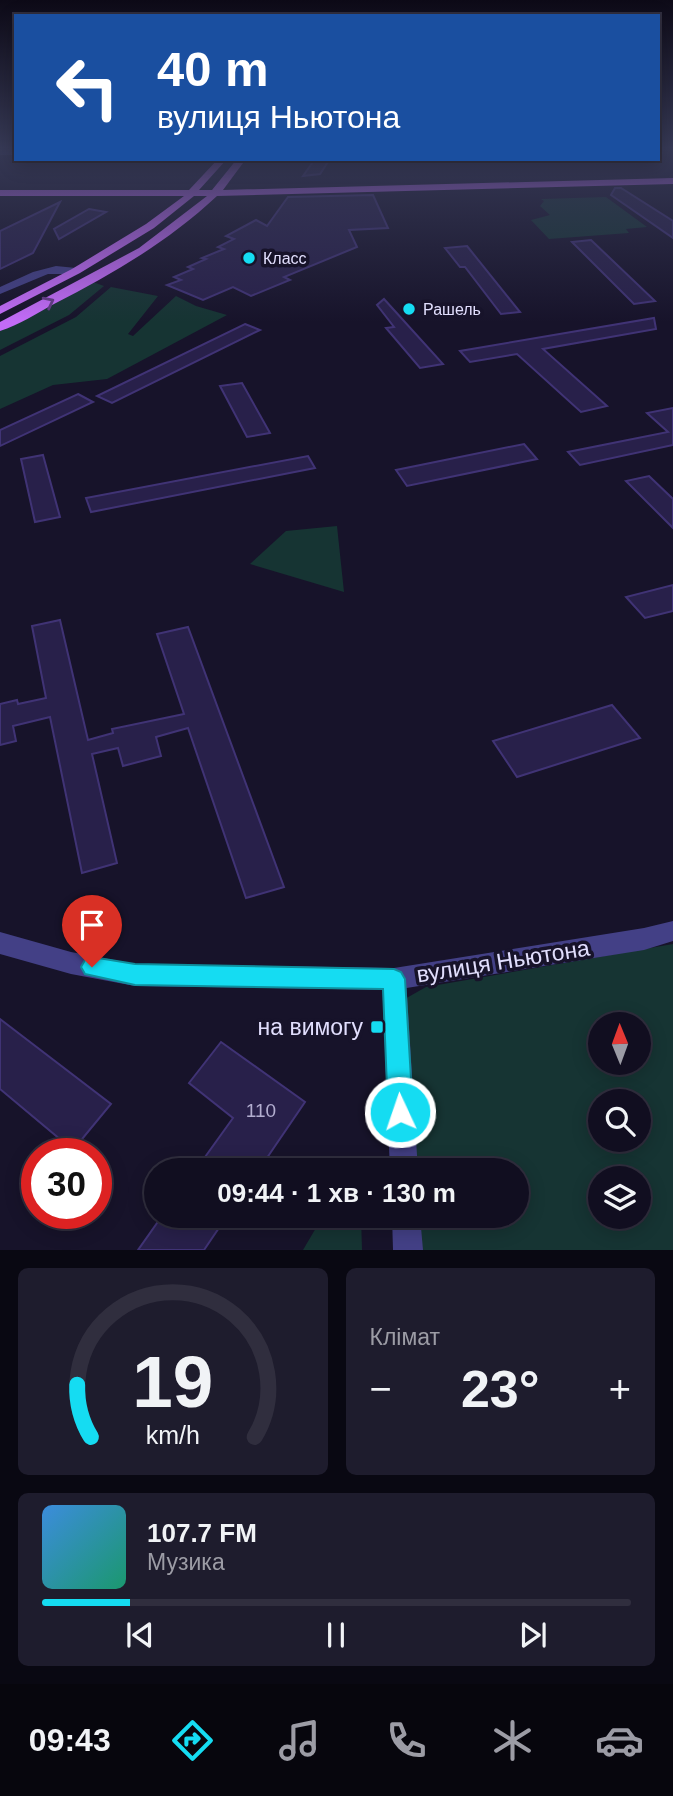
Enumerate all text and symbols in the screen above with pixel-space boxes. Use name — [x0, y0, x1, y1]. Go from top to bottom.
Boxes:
icon: left — [42, 42, 133, 133]
text: 40 m — [157, 42, 269, 96]
text: вулиця Ньютона — [157, 99, 400, 135]
marker: Класс — [241, 250, 257, 266]
place label: Класс — [263, 250, 307, 267]
one-way arrow — [41, 297, 54, 311]
marker: Рашель — [401, 301, 417, 317]
place label: Рашель — [423, 301, 481, 318]
pin — [62, 895, 122, 967]
icon: arrive — [73, 906, 111, 944]
street label: вулиця Ньютона — [415, 934, 592, 988]
north arrow — [588, 1012, 651, 1074]
map controls — [588, 1012, 651, 1229]
place label: на вимогу — [258, 1014, 363, 1040]
marker: на вимогу — [369, 1019, 385, 1035]
position arrow — [363, 1075, 437, 1149]
button: search — [588, 1089, 651, 1152]
house number: 110 — [246, 1100, 276, 1121]
speed limit sign: 30 — [21, 1138, 112, 1229]
button: layers — [588, 1166, 651, 1229]
text: 09:44 · 1 хв · 130 m — [217, 1178, 456, 1208]
text: Клімат — [370, 1324, 440, 1350]
text: 19 — [132, 1342, 213, 1423]
text: 23° — [461, 1360, 540, 1418]
text: − — [370, 1368, 392, 1410]
text: + — [609, 1368, 631, 1410]
text: km/h — [146, 1421, 200, 1449]
text: 107.7 FM — [147, 1518, 257, 1548]
text: Музика — [147, 1549, 225, 1575]
icon: previous — [121, 1616, 159, 1654]
icon: pause — [317, 1616, 355, 1654]
icon: next — [514, 1616, 552, 1654]
icon: directions — [168, 1716, 217, 1765]
icon: music — [275, 1716, 324, 1765]
icon: phone — [382, 1716, 431, 1765]
icon: climate — [488, 1716, 537, 1765]
icon: car — [595, 1716, 644, 1765]
text: 09:43 — [29, 1722, 111, 1758]

